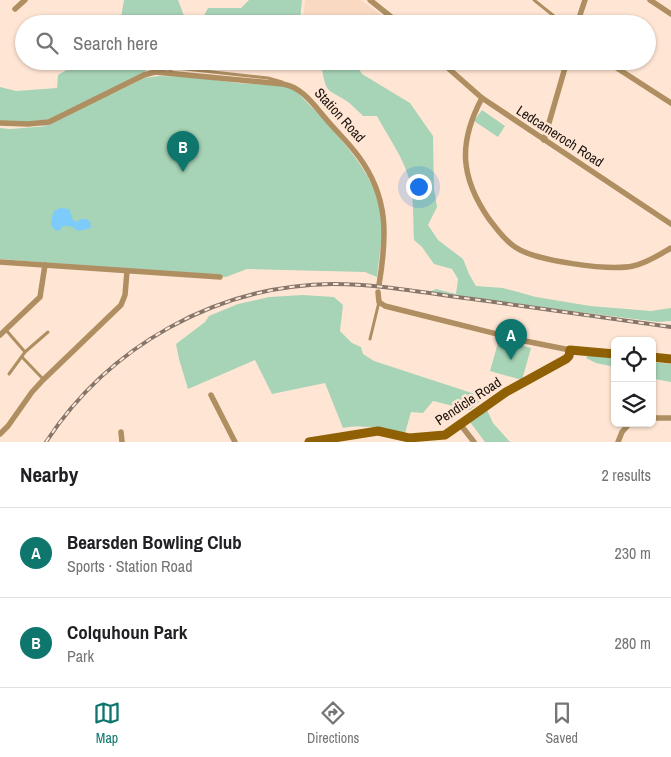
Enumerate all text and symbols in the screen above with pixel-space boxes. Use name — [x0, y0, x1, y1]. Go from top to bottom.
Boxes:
search box — [15, 15, 656, 70]
icon: search — [33, 29, 61, 57]
text: Search here — [73, 30, 158, 56]
street label: Station Road — [311, 84, 369, 146]
street label: Ledcameroch Road — [513, 101, 607, 171]
pin: B — [167, 131, 199, 172]
your location — [406, 174, 432, 200]
pin: A — [495, 319, 527, 360]
map controls — [611, 337, 656, 427]
button: locate — [611, 337, 656, 382]
street label: Pendicle Road — [432, 373, 504, 429]
button: layers — [611, 382, 656, 427]
text: Nearby — [20, 460, 78, 489]
text: 2 results — [601, 464, 651, 486]
text: Bearsden Bowling Club — [67, 529, 242, 555]
text: A — [31, 542, 41, 564]
text: 230 m — [615, 542, 651, 564]
text: Sports · Station Road — [67, 555, 192, 577]
text: Colquhoun Park — [67, 619, 187, 645]
text: B — [31, 632, 41, 654]
text: 280 m — [615, 632, 651, 654]
text: Park — [67, 645, 94, 667]
tab: Map — [93, 699, 121, 747]
tab: Directions — [307, 699, 359, 747]
tab: Saved — [545, 699, 578, 747]

